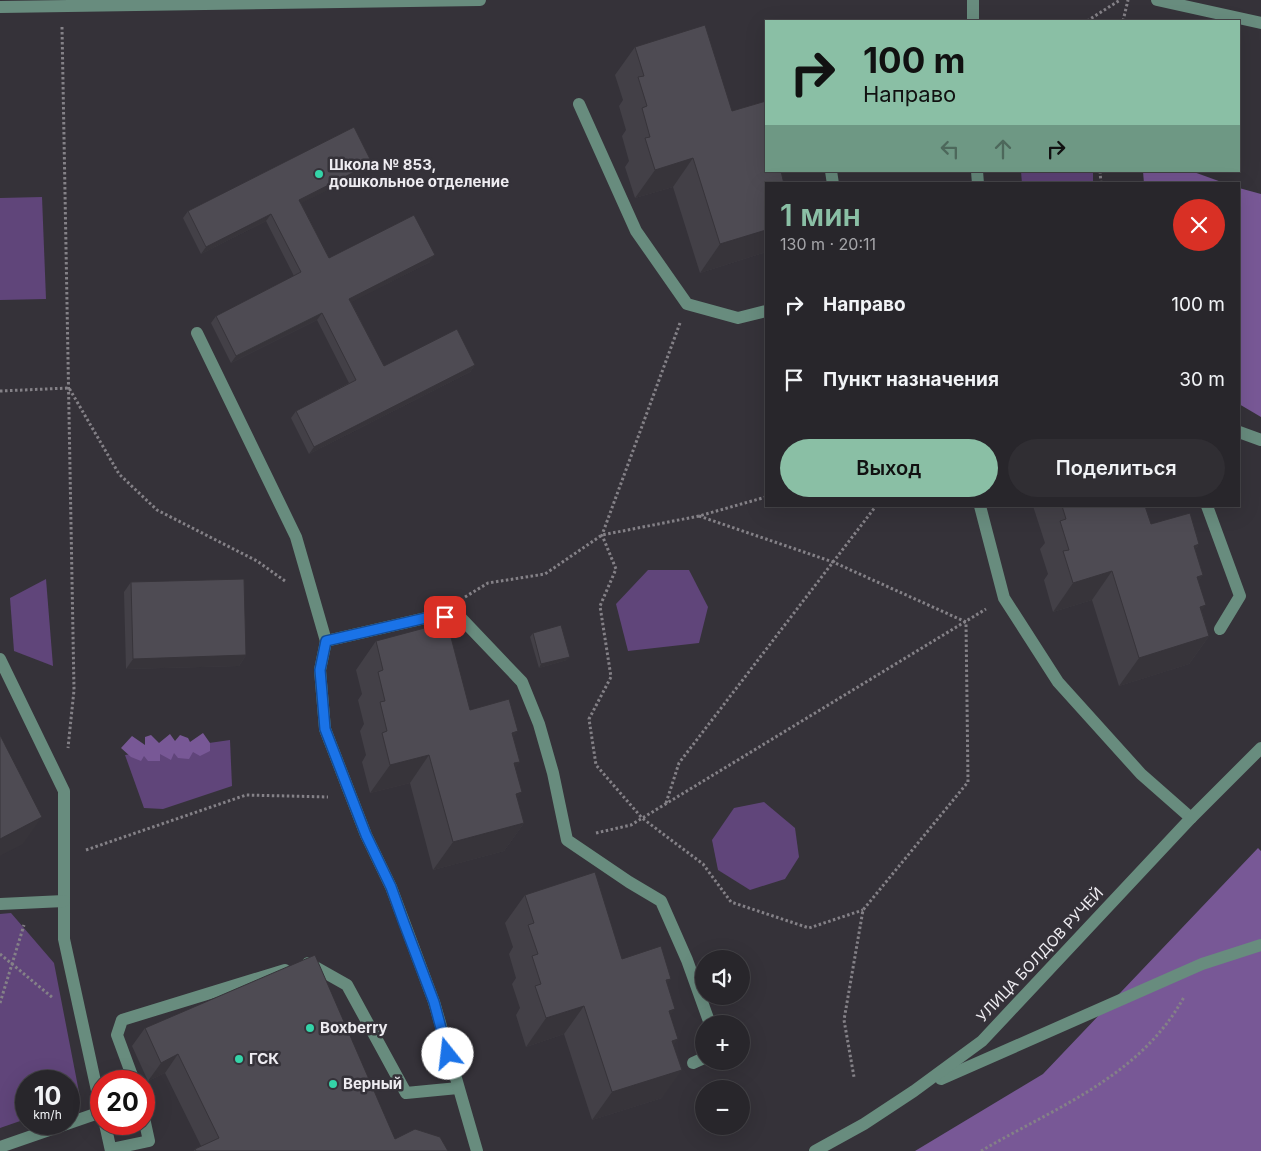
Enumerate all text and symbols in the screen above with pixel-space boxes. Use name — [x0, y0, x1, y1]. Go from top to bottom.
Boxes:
text: 100 m — [863, 39, 966, 81]
icon: right — [780, 40, 845, 105]
text: Направо — [863, 81, 956, 107]
icon: left — [936, 135, 964, 163]
icon: ahead — [989, 135, 1017, 163]
icon: right — [1042, 135, 1070, 163]
place label: Школа № 853, дошкольное отделение — [329, 155, 509, 191]
marker: Школа № 853, дошкольное отделение — [313, 168, 325, 180]
text: 1 мин — [780, 197, 861, 233]
button: close — [1173, 199, 1225, 251]
text: 130 m · 20:11 — [780, 234, 876, 254]
icon: right — [780, 291, 808, 319]
text: Направо — [823, 293, 906, 316]
text: 100 m — [1171, 293, 1225, 316]
icon: arrive — [780, 366, 808, 394]
text: Пункт назначения — [823, 368, 999, 391]
text: 30 m — [1179, 368, 1225, 391]
button: Выход — [780, 439, 998, 497]
button: Поделиться — [1008, 439, 1225, 497]
pin — [424, 596, 466, 638]
icon: arrive — [431, 603, 459, 631]
street label: УЛИЦА БОЛДОВ РУЧЕЙ — [972, 883, 1107, 1026]
map controls — [695, 950, 750, 1135]
button: sound — [695, 950, 750, 1005]
button: + — [695, 1015, 750, 1070]
place label: Boxberry — [320, 1018, 388, 1037]
marker: Boxberry — [304, 1022, 316, 1034]
position arrow — [421, 1027, 473, 1079]
place label: ГСК — [249, 1049, 279, 1068]
marker: ГСК — [233, 1053, 245, 1065]
speed limit sign: 20 — [90, 1070, 155, 1135]
place label: Верный — [343, 1074, 402, 1093]
marker: Верный — [327, 1078, 339, 1090]
button: − — [695, 1080, 750, 1135]
text: 10 — [34, 1081, 61, 1111]
text: km/h — [33, 1107, 62, 1122]

